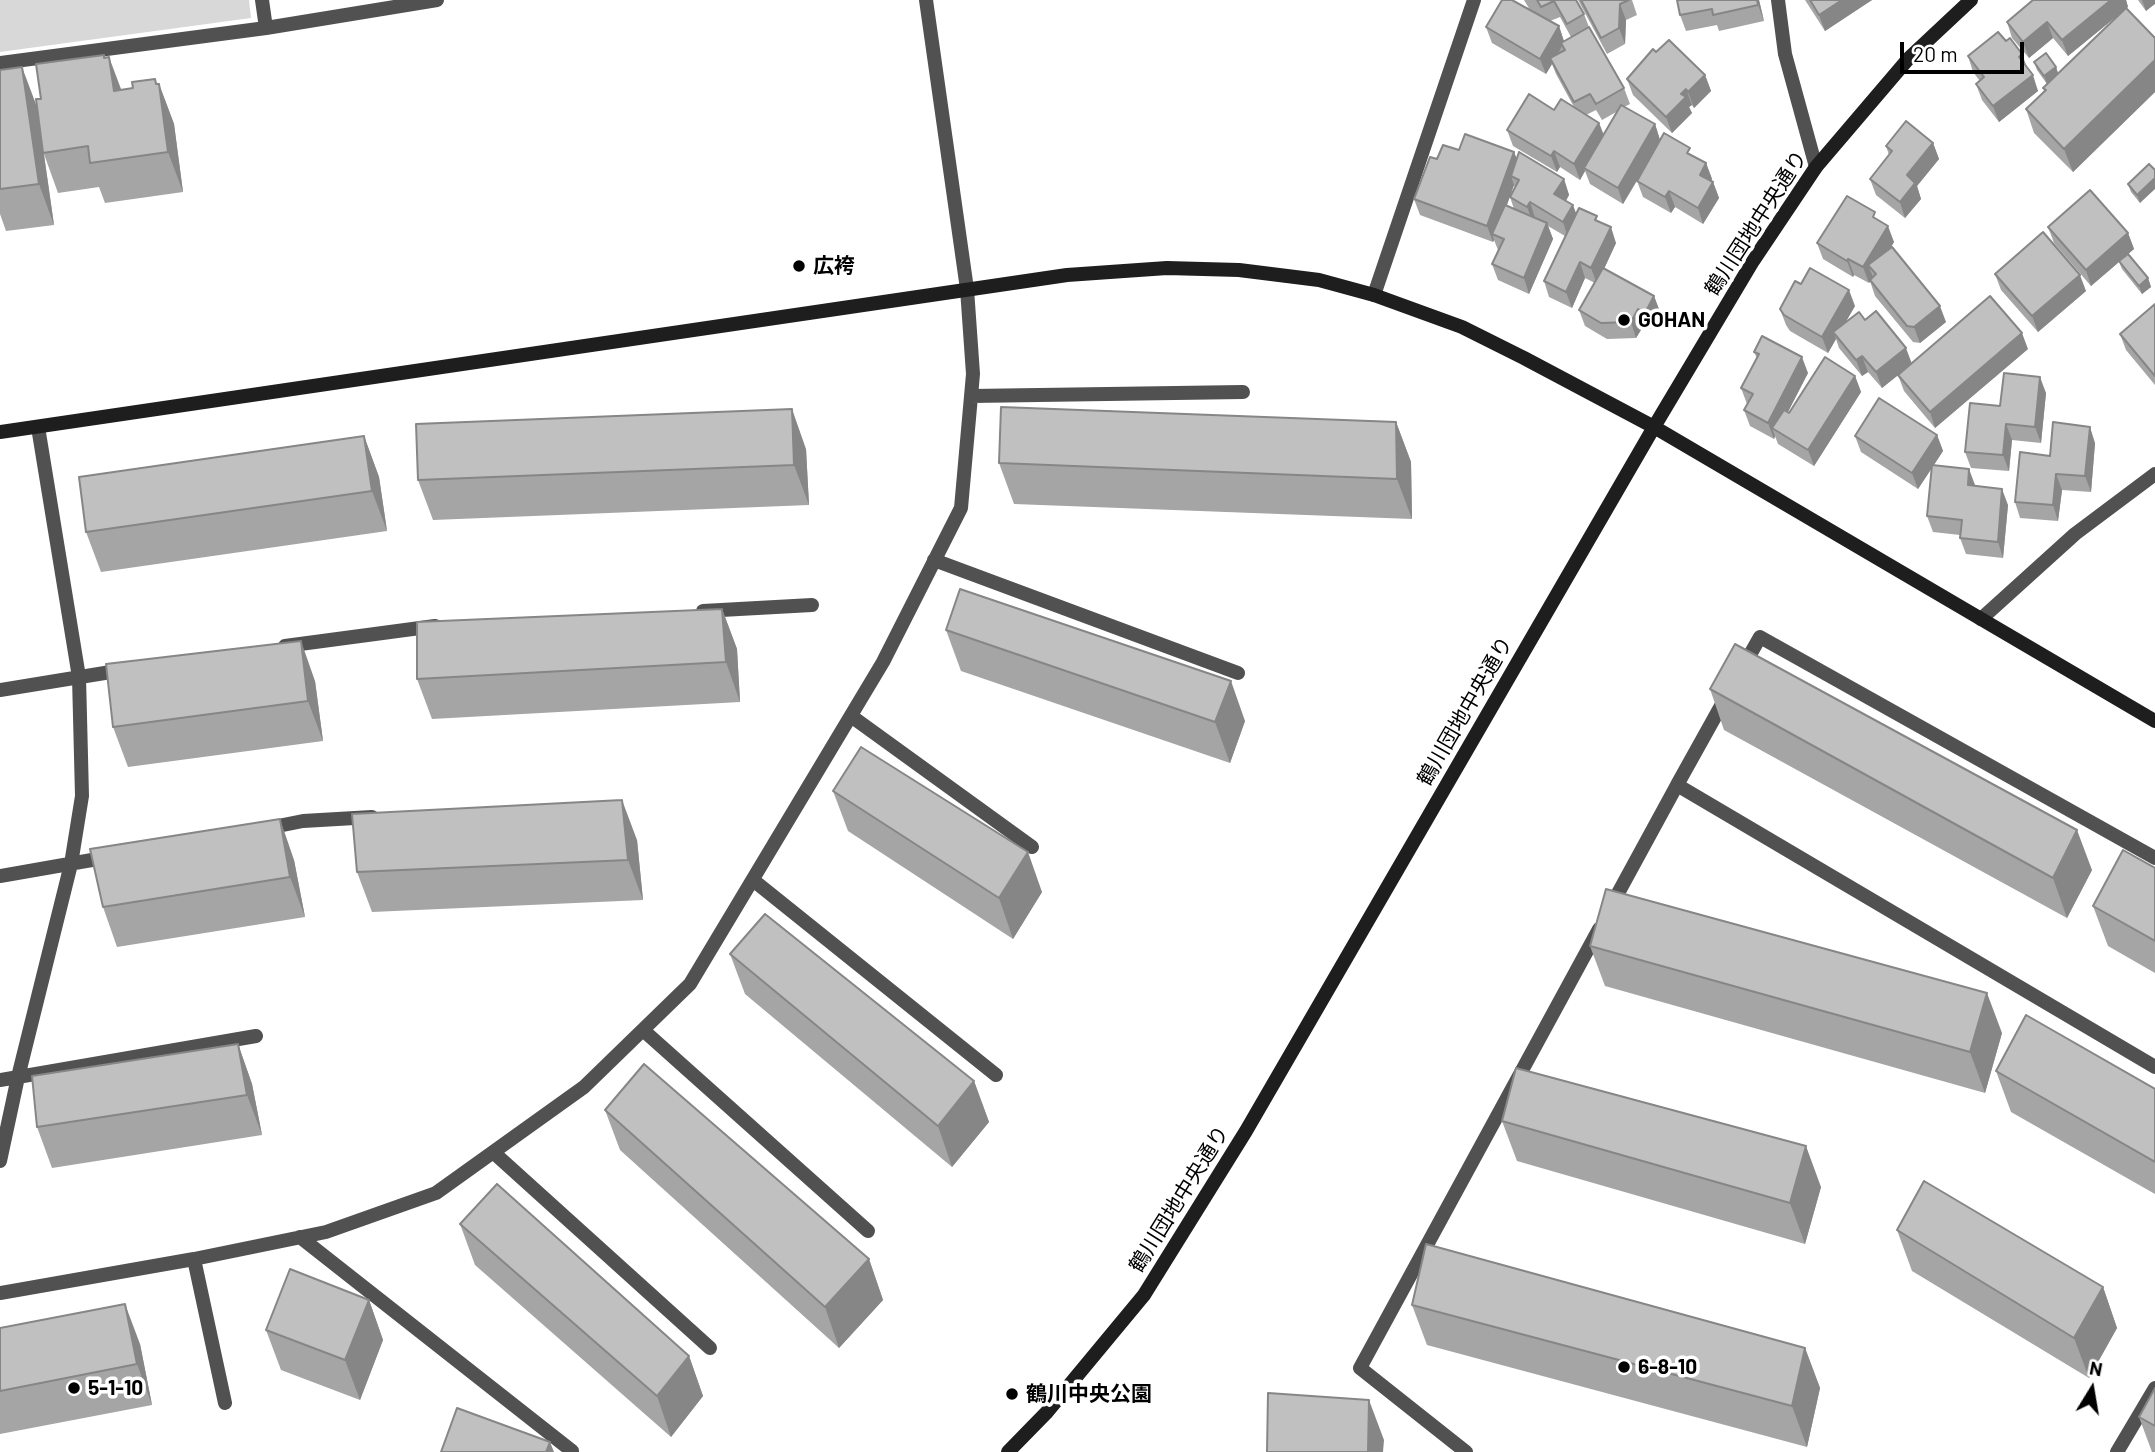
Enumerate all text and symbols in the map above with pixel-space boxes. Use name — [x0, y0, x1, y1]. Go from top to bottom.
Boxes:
scale bar — [1903, 28, 2027, 72]
text: 20 m — [1913, 41, 1958, 66]
street label: 鶴川団地中央通り — [1700, 146, 1812, 300]
place label: 広袴 — [813, 253, 855, 279]
marker: 広袴 — [791, 258, 807, 274]
place label: GOHAN — [1638, 307, 1705, 333]
marker: GOHAN — [1616, 312, 1632, 328]
street label: 鶴川団地中央通り — [1412, 632, 1518, 790]
street label: 鶴川団地中央通り — [1124, 1121, 1234, 1277]
place label: 6-8-10 — [1638, 1354, 1697, 1380]
north arrow — [2057, 1354, 2127, 1424]
text: N — [2088, 1355, 2104, 1380]
marker: 6-8-10 — [1616, 1359, 1632, 1375]
place label: 5-1-10 — [88, 1375, 143, 1401]
marker: 5-1-10 — [66, 1380, 82, 1396]
place label: 鶴川中央公園 — [1026, 1381, 1152, 1407]
marker: 鶴川中央公園 — [1004, 1386, 1020, 1402]

